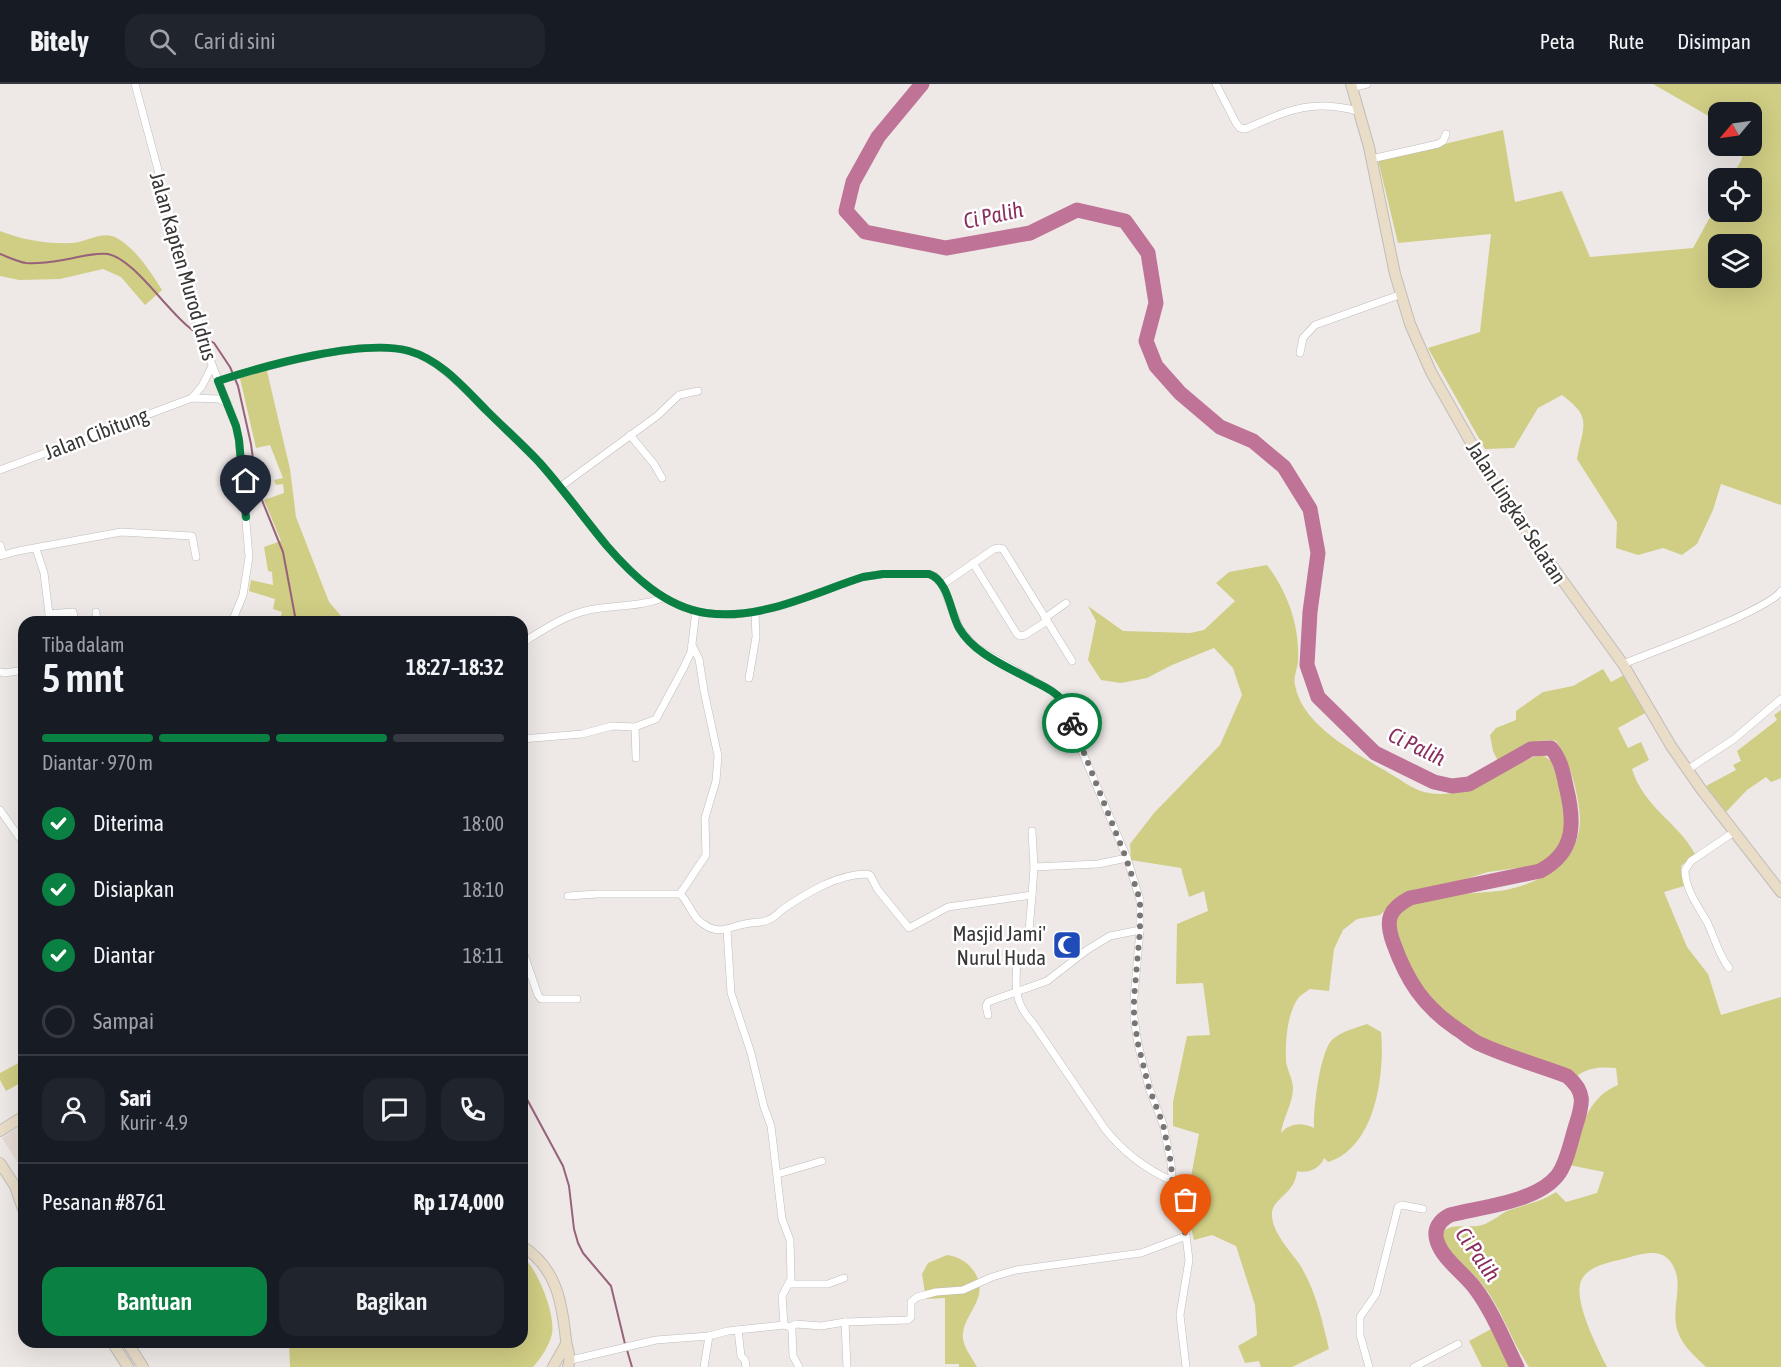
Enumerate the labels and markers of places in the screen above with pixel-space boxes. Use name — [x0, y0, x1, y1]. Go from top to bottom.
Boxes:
pin — [220, 455, 271, 517]
place label: Masjid Jami' Nurul Huda — [952, 921, 1046, 969]
mosque icon: Masjid Jami' Nurul Huda — [1051, 929, 1083, 961]
pin — [1160, 1174, 1211, 1236]

